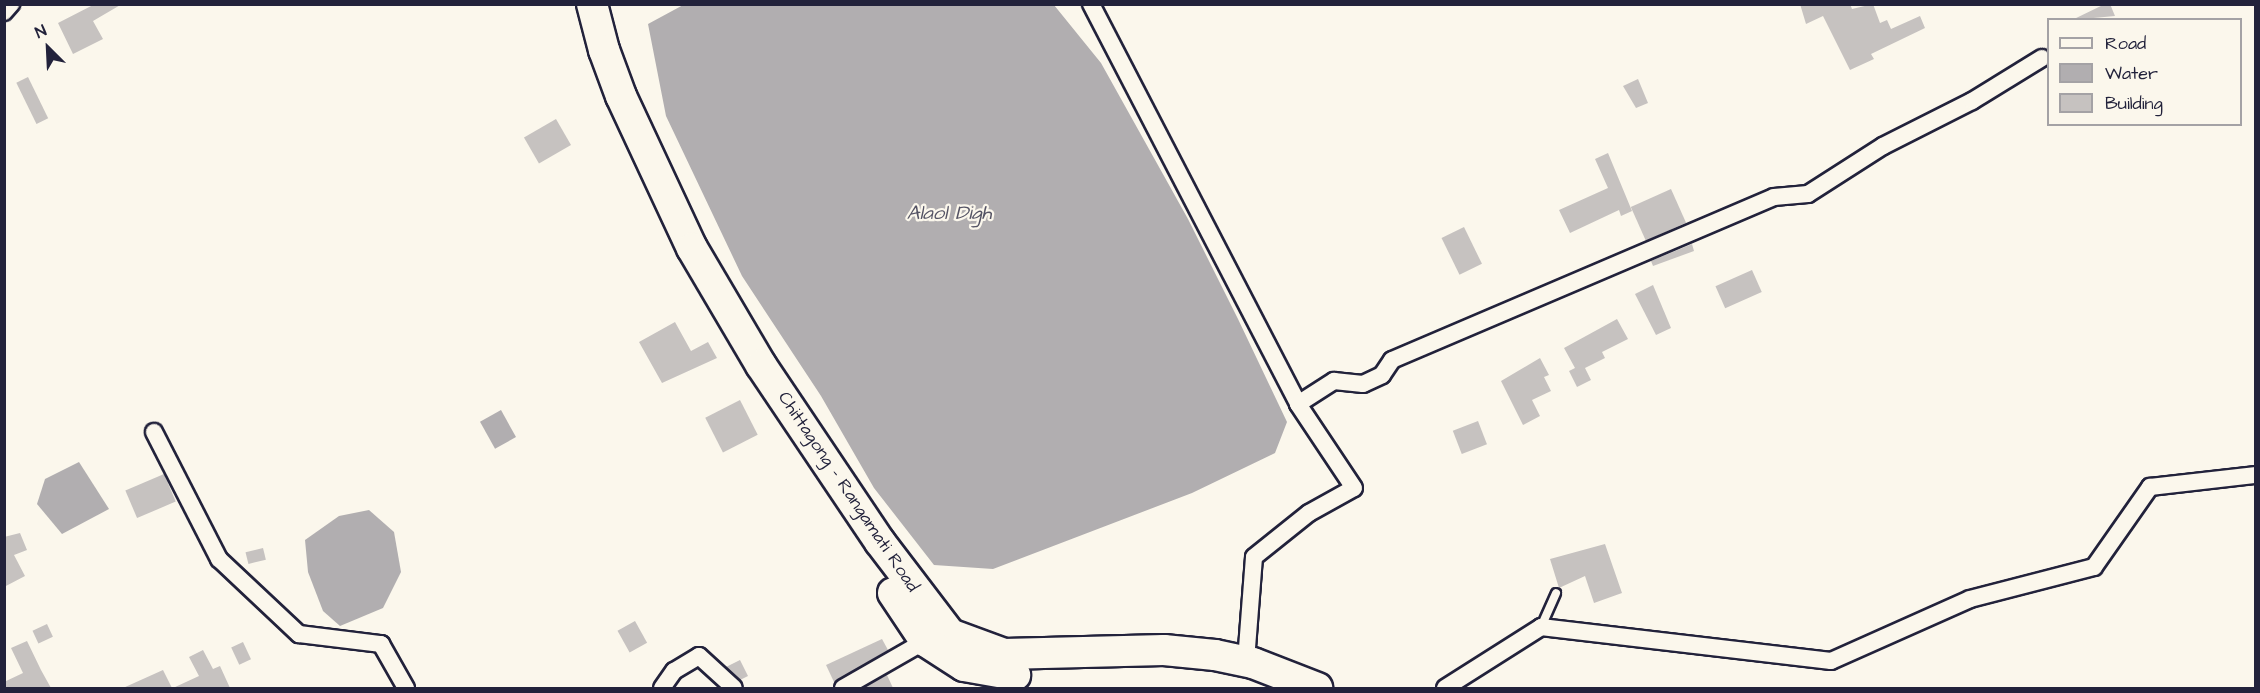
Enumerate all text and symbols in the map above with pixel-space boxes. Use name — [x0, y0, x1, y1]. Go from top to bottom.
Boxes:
north arrow — [18, 18, 78, 78]
legend — [2047, 18, 2242, 126]
text: N — [32, 19, 50, 44]
text: Road — [2105, 31, 2146, 56]
text: Water — [2105, 61, 2158, 86]
text: Building — [2105, 91, 2163, 116]
water label: Alaol Digh — [907, 201, 991, 225]
street label: Chittagong - Rangamati Road — [773, 388, 923, 596]

